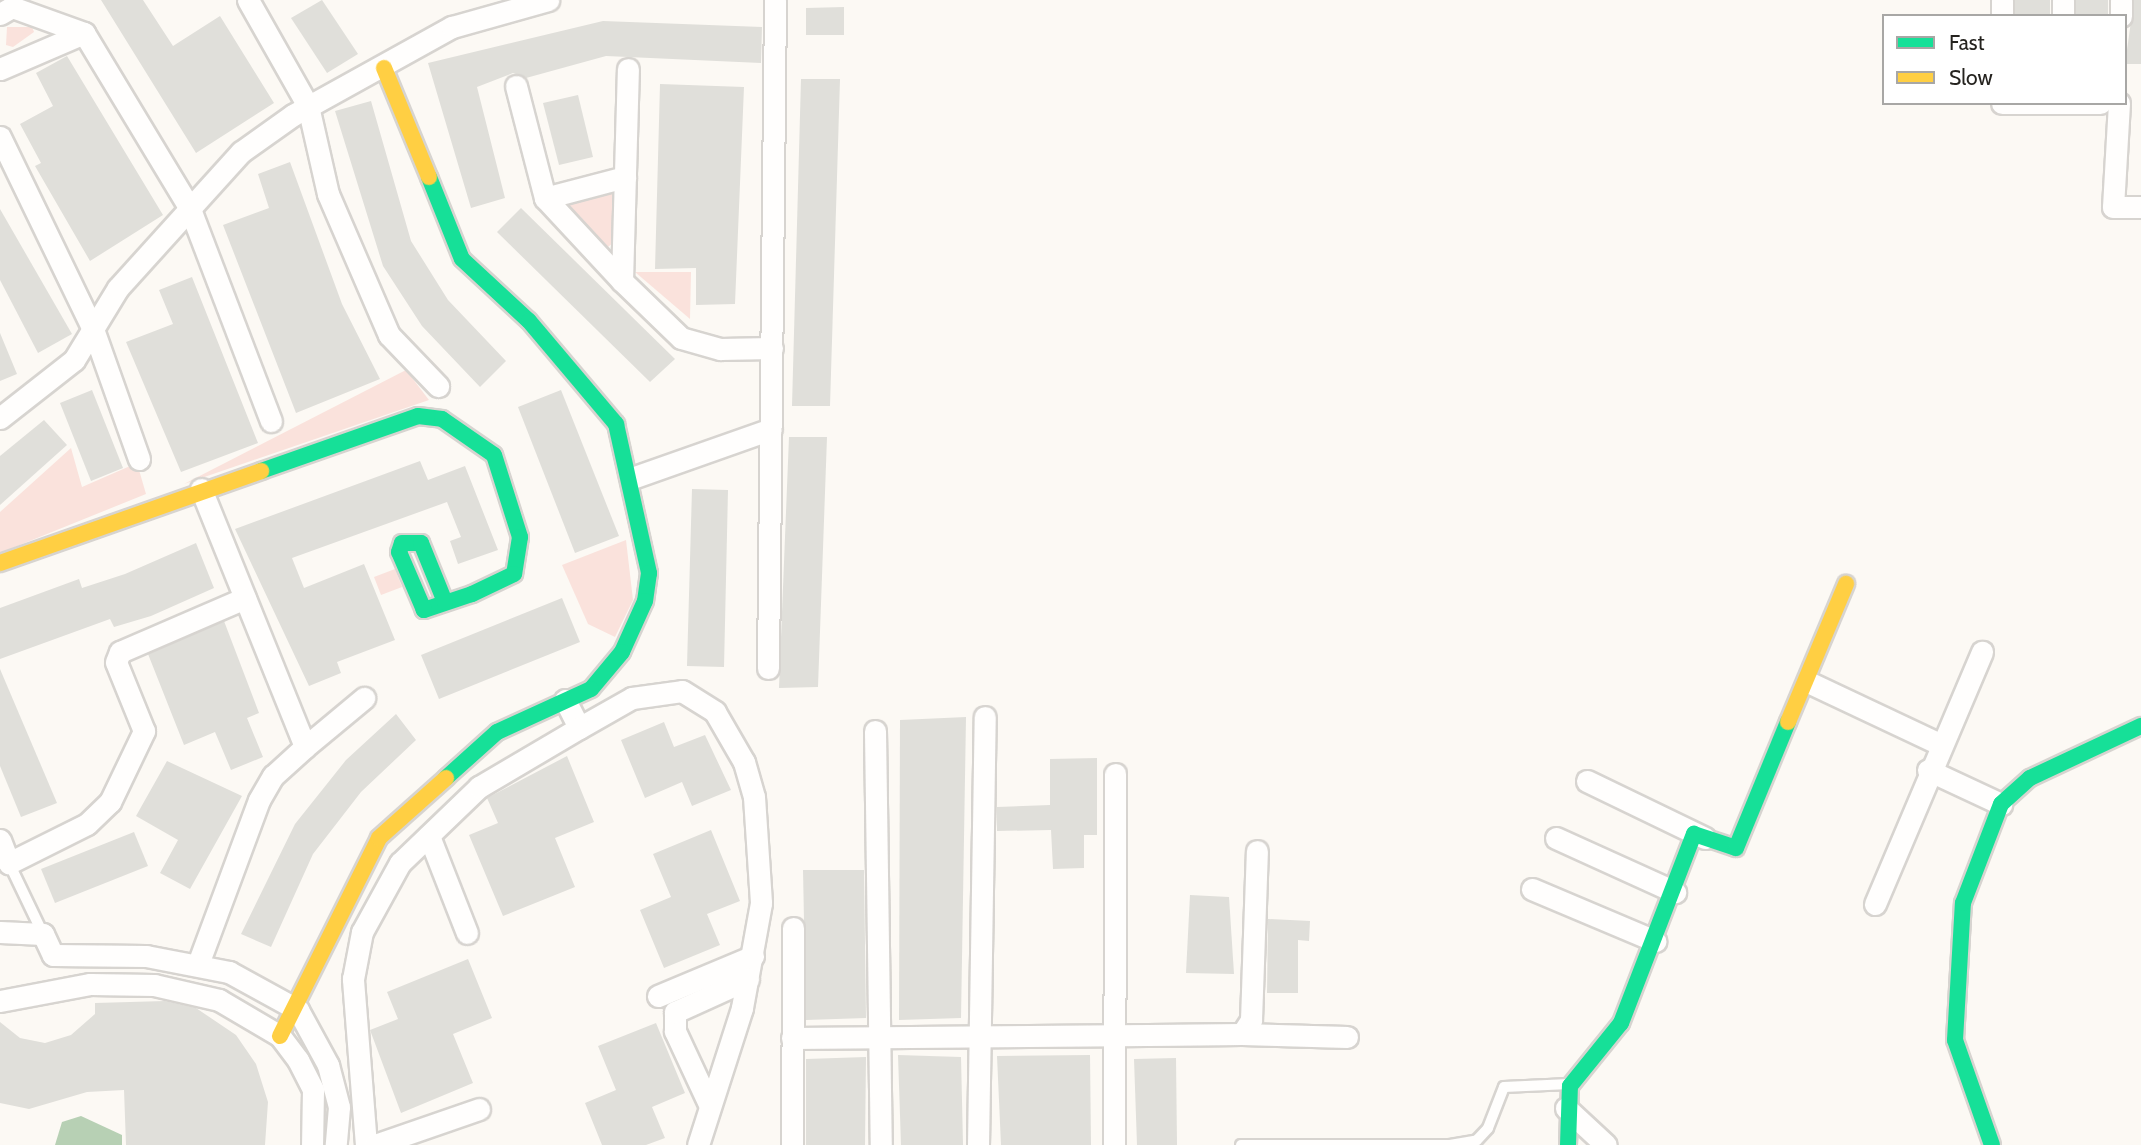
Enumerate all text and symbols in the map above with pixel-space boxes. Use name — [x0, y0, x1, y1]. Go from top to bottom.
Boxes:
legend — [1882, 14, 2127, 105]
text: Fast — [1949, 30, 1985, 55]
text: Slow — [1949, 65, 1993, 90]

